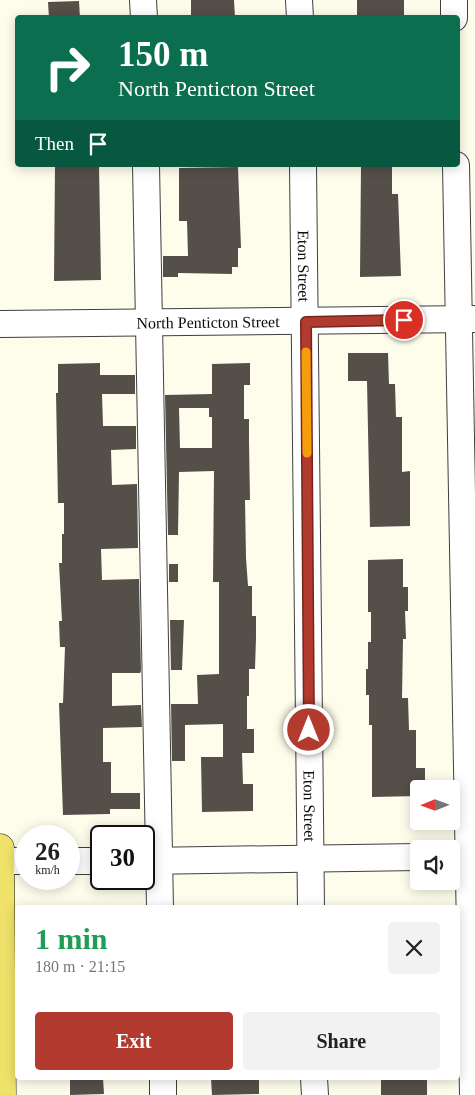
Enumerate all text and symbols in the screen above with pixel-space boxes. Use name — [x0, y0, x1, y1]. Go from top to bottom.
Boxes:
icon: right — [35, 35, 100, 100]
text: 150 m — [118, 35, 208, 74]
text: North Penticton Street — [118, 76, 315, 101]
icon: arrive — [84, 130, 112, 158]
text: Then — [35, 133, 74, 154]
street label: Eton Street — [295, 230, 313, 302]
pin — [383, 299, 425, 341]
icon: arrive — [390, 306, 418, 334]
street label: North Penticton Street — [136, 313, 280, 331]
position arrow — [282, 703, 334, 755]
street label: Eton Street — [301, 770, 319, 842]
north arrow — [410, 780, 460, 830]
map controls — [410, 780, 460, 890]
speed limit sign: 30 — [90, 825, 155, 890]
text: 26 — [35, 838, 60, 865]
button: sound — [410, 840, 460, 890]
text: km/h — [35, 863, 60, 877]
text: 1 min — [35, 922, 108, 955]
button: close — [388, 922, 440, 974]
text: 180 m · 21:15 — [35, 958, 125, 975]
button: Exit — [35, 1012, 233, 1070]
button: Share — [243, 1012, 440, 1070]

